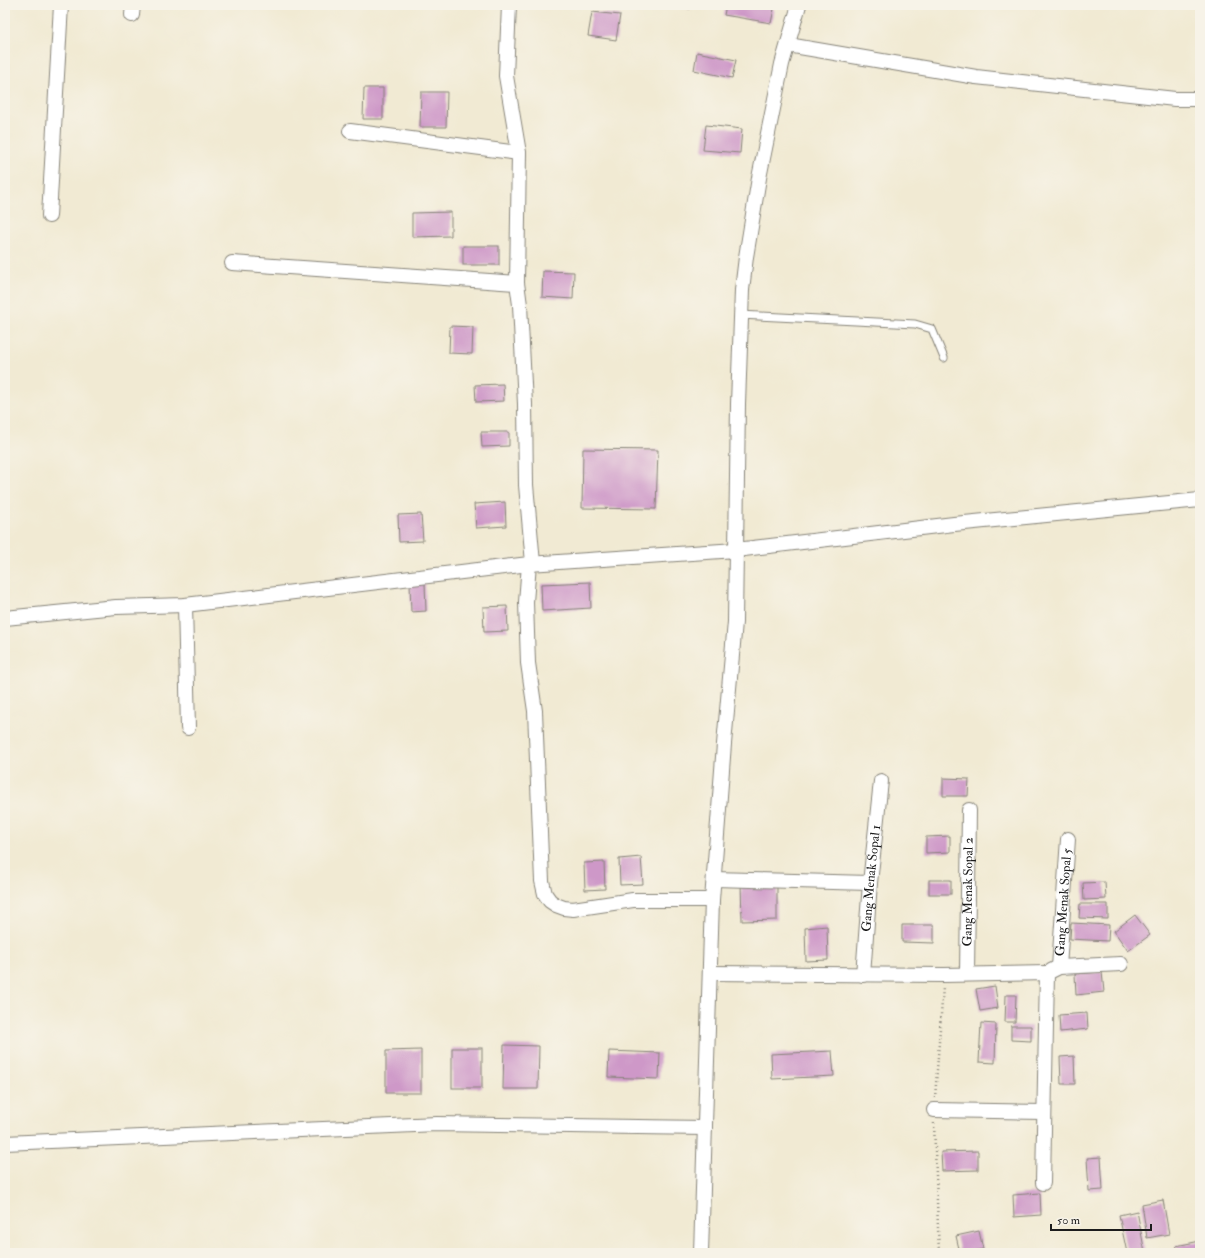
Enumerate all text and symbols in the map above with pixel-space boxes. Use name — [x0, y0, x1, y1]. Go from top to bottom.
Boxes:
street label: Gang Menak Sopal 1 — [858, 824, 884, 932]
street label: Gang Menak Sopal 2 — [959, 837, 977, 947]
street label: Gang Menak Sopal 5 — [1052, 847, 1075, 957]
scale bar — [1051, 1206, 1151, 1232]
text: 50 m — [1057, 1213, 1081, 1228]

